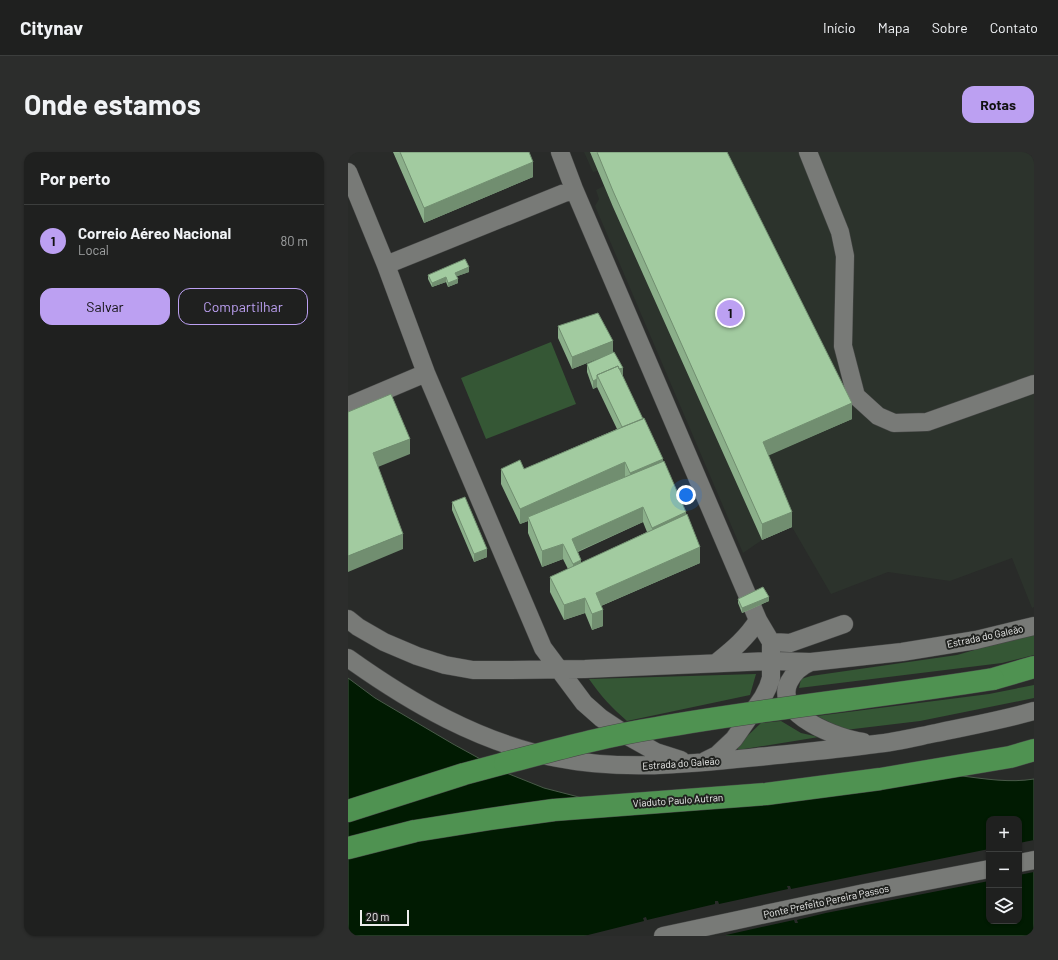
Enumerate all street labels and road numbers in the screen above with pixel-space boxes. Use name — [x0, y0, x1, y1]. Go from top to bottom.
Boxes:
street label: Estrada do Galeão — [946, 622, 1024, 650]
street label: Estrada do Galeão — [642, 754, 720, 772]
street label: Viaduto Paulo Autran — [632, 791, 724, 809]
street label: Ponte Prefeito Pereira Passos — [762, 882, 890, 920]

